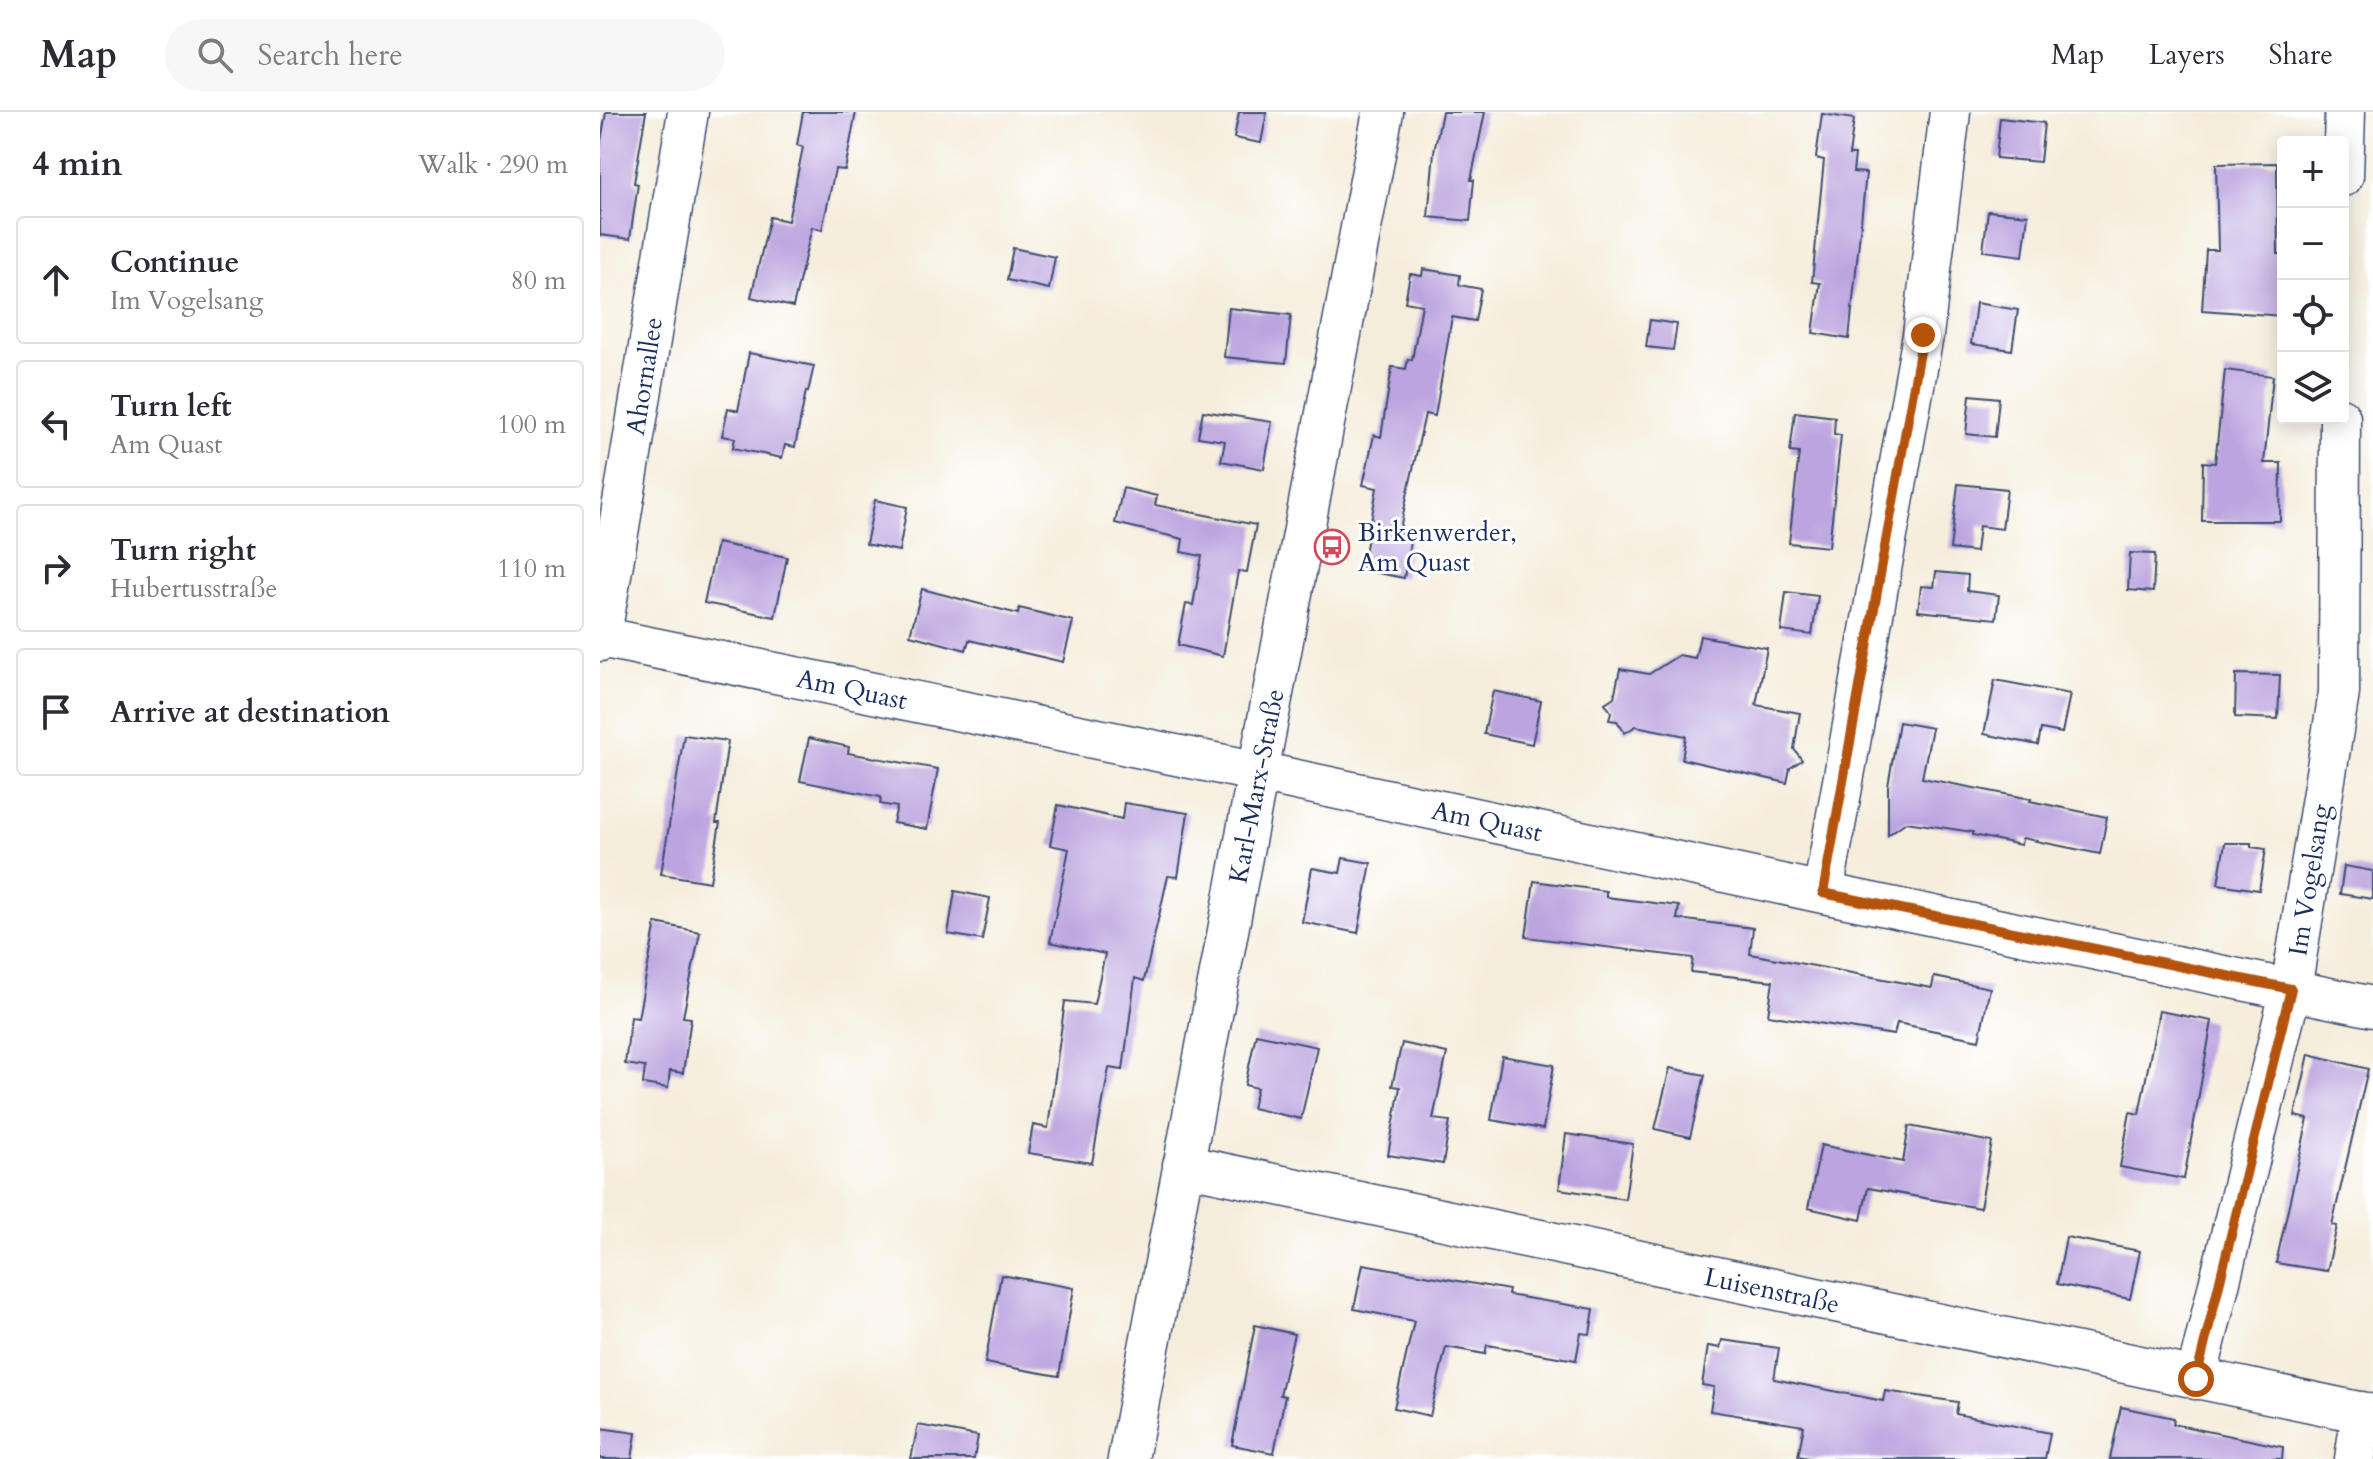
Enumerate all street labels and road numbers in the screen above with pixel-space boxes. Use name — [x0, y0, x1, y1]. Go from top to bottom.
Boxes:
street label: Ahornallee — [618, 314, 671, 438]
street label: Am Quast — [793, 661, 910, 718]
street label: Karl-Marx-Straße — [1220, 686, 1292, 886]
street label: Am Quast — [1428, 793, 1545, 850]
street label: Im Vogelsang — [2280, 801, 2339, 959]
street label: Luisenstraße — [1701, 1259, 1843, 1322]

